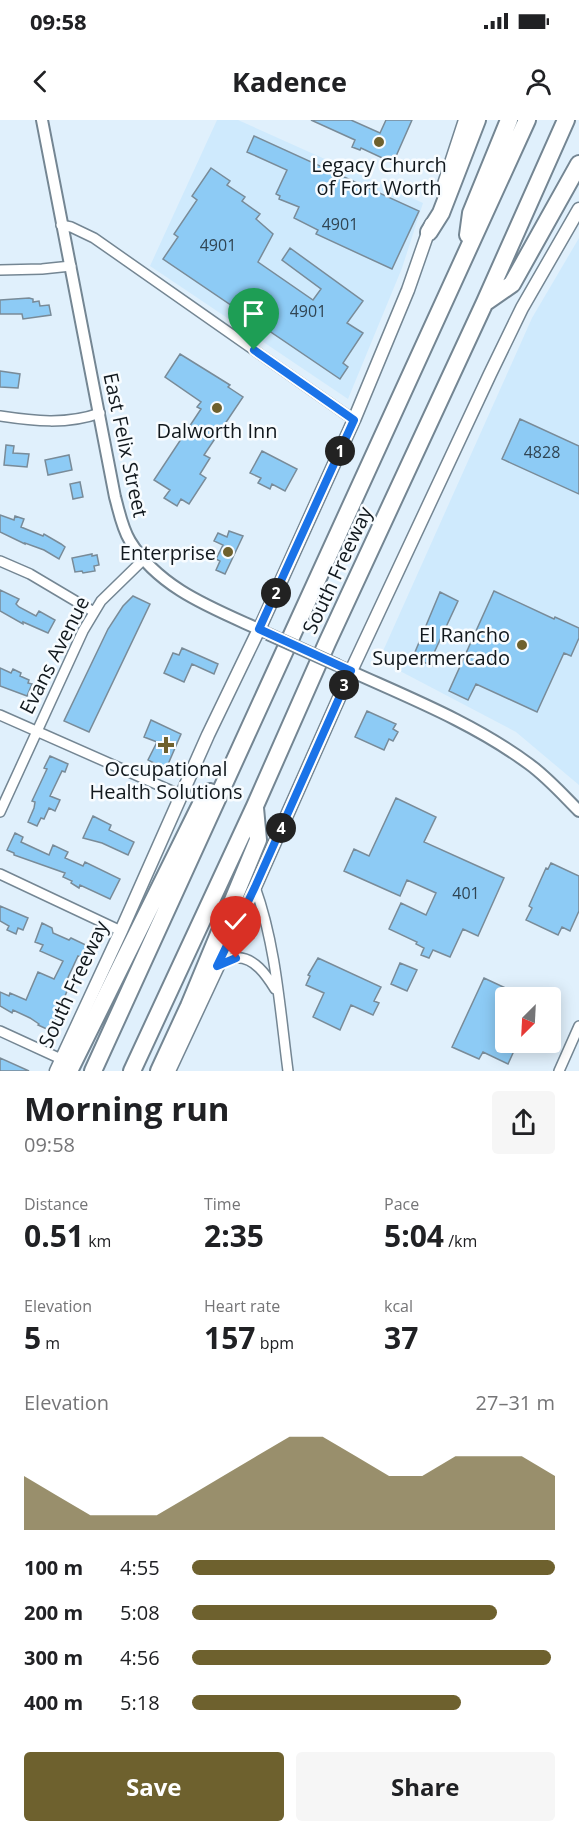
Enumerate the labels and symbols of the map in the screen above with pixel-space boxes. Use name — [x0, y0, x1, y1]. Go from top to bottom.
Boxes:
marker: Legacy Church of Fort Worth — [372, 135, 386, 149]
place label: Legacy Church of Fort Worth — [311, 151, 447, 201]
house number: 4901 — [322, 213, 358, 235]
house number: 4901 — [200, 234, 236, 256]
pin — [228, 288, 279, 350]
house number: 4901 — [290, 300, 326, 322]
street label: East Felix Street — [97, 370, 155, 520]
marker: Dalworth Inn — [210, 401, 224, 415]
place label: Dalworth Inn — [156, 417, 278, 444]
pin: 1 — [325, 436, 355, 466]
house number: 4828 — [524, 441, 560, 463]
street label: South Freeway — [296, 501, 379, 638]
place label: Enterprise — [120, 539, 216, 566]
marker: Enterprise — [221, 545, 235, 559]
pin: 2 — [261, 578, 291, 608]
street label: Evans Avenue — [13, 591, 95, 719]
place label: El Rancho Supermercado — [372, 621, 510, 671]
marker: El Rancho Supermercado — [515, 638, 529, 652]
pin: 3 — [329, 670, 359, 700]
marker: Occupational Health Solutions — [157, 736, 175, 754]
place label: Occupational Health Solutions — [89, 755, 243, 805]
pin: 4 — [266, 813, 296, 843]
house number: 401 — [452, 882, 480, 904]
pin — [210, 896, 261, 958]
street label: South Freeway — [32, 915, 115, 1052]
north arrow — [495, 987, 561, 1053]

